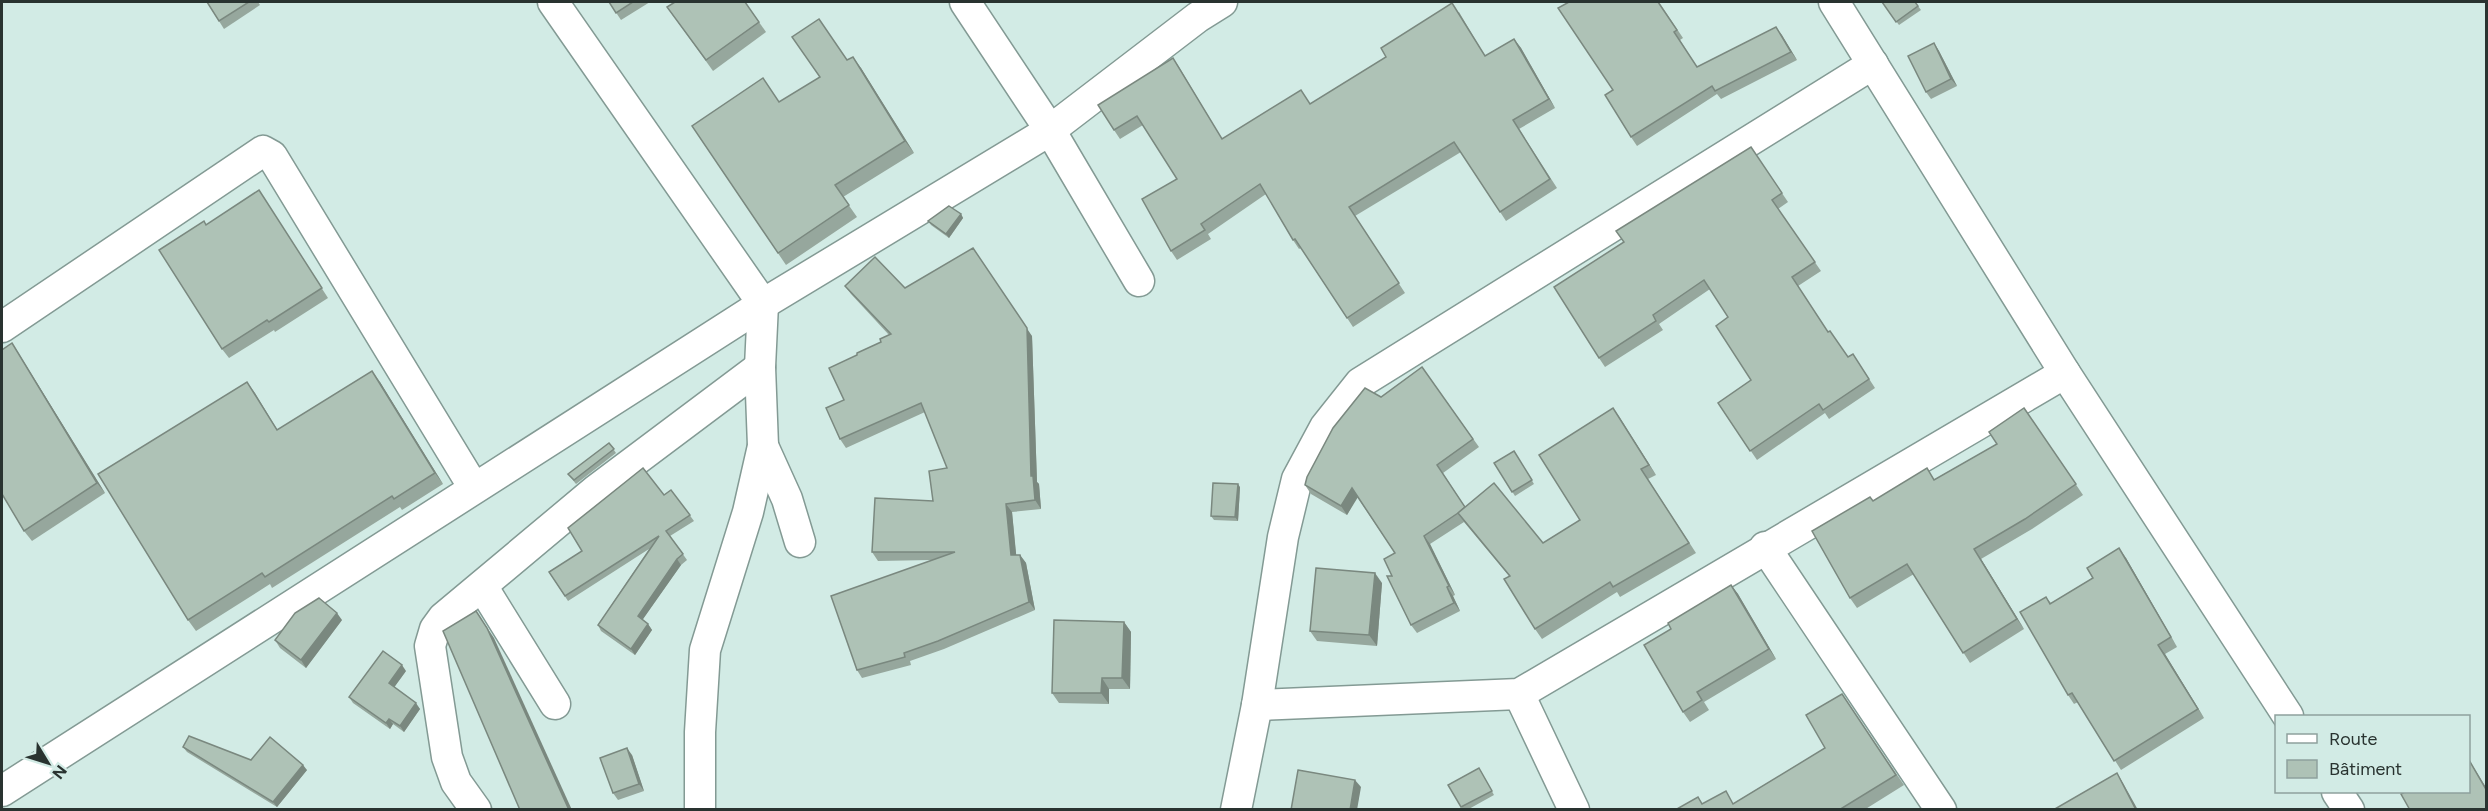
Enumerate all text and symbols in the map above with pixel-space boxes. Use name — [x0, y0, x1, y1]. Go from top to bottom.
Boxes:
legend — [2275, 715, 2470, 793]
text: Route — [2329, 728, 2378, 750]
north arrow — [18, 733, 78, 793]
text: Bâtiment — [2329, 758, 2402, 780]
text: N — [48, 761, 71, 783]

